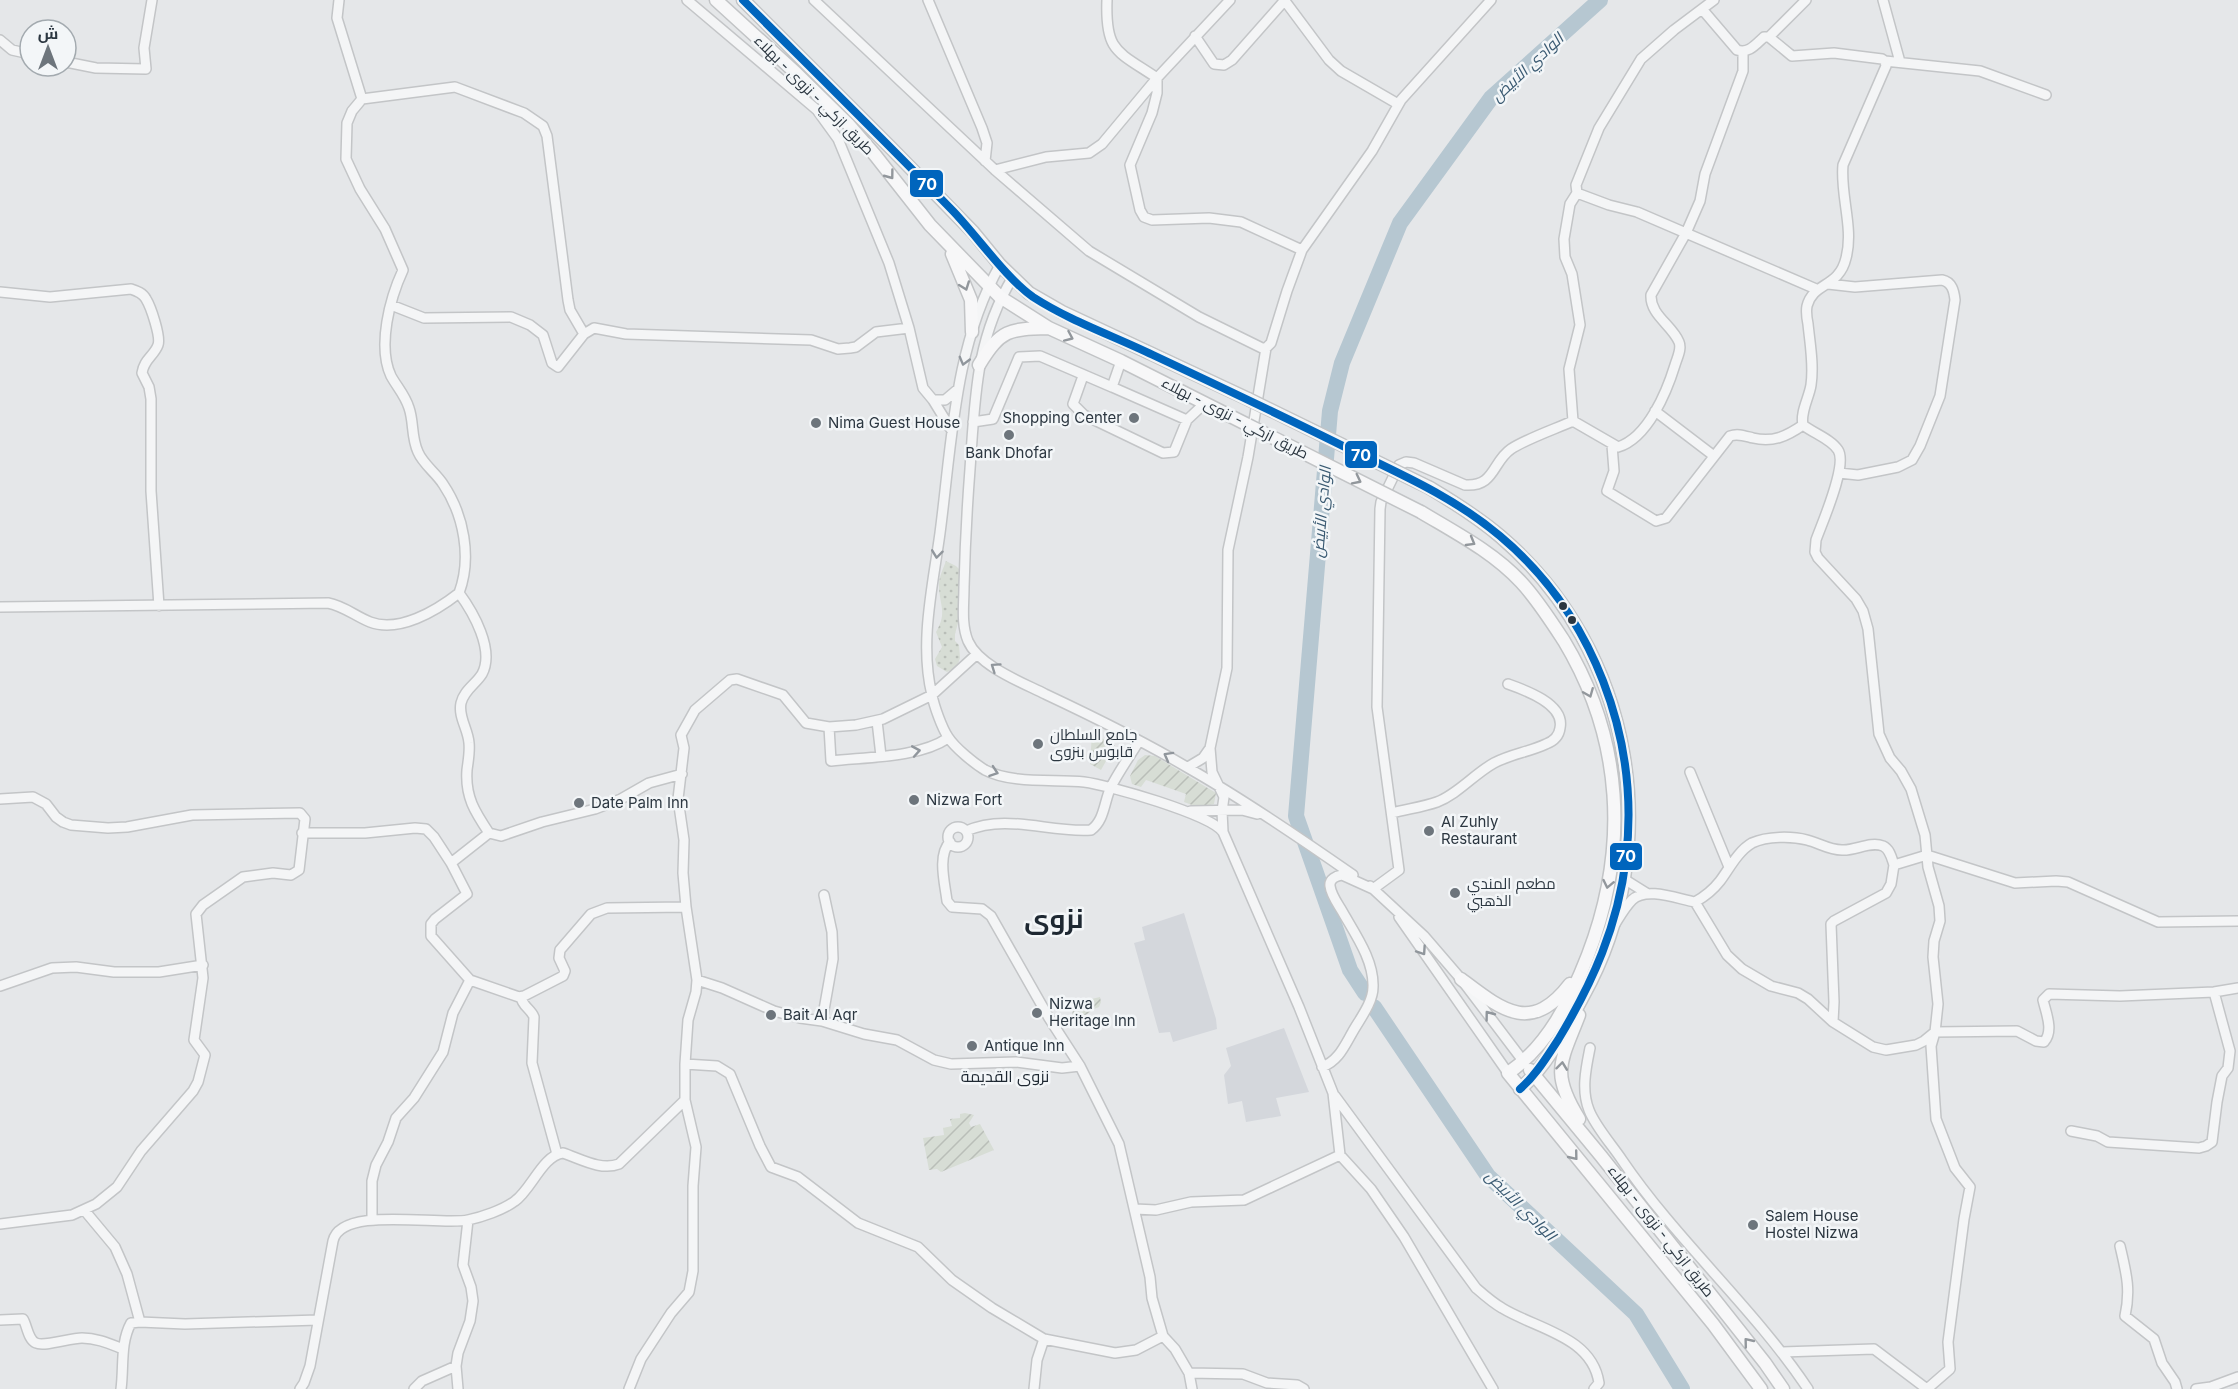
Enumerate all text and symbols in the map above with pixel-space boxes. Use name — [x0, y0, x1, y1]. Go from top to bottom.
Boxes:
north arrow — [18, 18, 78, 78]
text: ش — [38, 23, 58, 43]
water label: الوادي الأبيض — [1487, 27, 1571, 108]
street label: طريق ازكي - نزوى - بهلاء — [748, 31, 878, 161]
one-way arrow — [883, 168, 894, 179]
line badge: 70 — [909, 169, 944, 198]
text: 70 — [917, 174, 937, 194]
one-way arrow — [958, 280, 971, 291]
one-way arrow — [1063, 330, 1074, 342]
one-way arrow — [959, 355, 971, 366]
street label: طريق ازكي - نزوى - بهلاء — [1157, 372, 1312, 465]
place label: Shopping Center — [1003, 408, 1122, 427]
marker: Shopping Center — [1127, 411, 1141, 425]
place label: Nima Guest House — [828, 413, 960, 432]
marker: Nima Guest House — [809, 416, 823, 430]
marker: Bank Dhofar — [1002, 428, 1016, 442]
line badge: 70 — [1344, 440, 1378, 469]
place label: Bank Dhofar — [965, 443, 1053, 462]
text: 70 — [1351, 445, 1371, 465]
water label: الوادي الأبيض — [1307, 464, 1338, 559]
one-way arrow — [1350, 473, 1361, 484]
one-way arrow — [1465, 535, 1475, 546]
one-way arrow — [931, 549, 944, 559]
unlabelled marker — [1557, 600, 1569, 612]
unlabelled marker — [1566, 614, 1578, 626]
one-way arrow — [991, 663, 1002, 674]
one-way arrow — [1582, 686, 1594, 697]
place label: جامع السلطان قابوس بنزوى — [1050, 725, 1137, 762]
marker: جامع السلطان قابوس بنزوى — [1031, 737, 1045, 751]
one-way arrow — [911, 745, 920, 757]
one-way arrow — [1164, 752, 1174, 763]
one-way arrow — [988, 765, 999, 778]
place label: Nizwa Fort — [926, 790, 1002, 809]
place label: Date Palm Inn — [591, 793, 689, 812]
marker: Nizwa Fort — [907, 793, 921, 807]
marker: Date Palm Inn — [572, 796, 586, 810]
place label: Al Zuhly Restaurant — [1441, 812, 1517, 848]
marker: Al Zuhly Restaurant — [1422, 824, 1436, 838]
line badge: 70 — [1609, 842, 1643, 871]
text: 70 — [1616, 846, 1636, 866]
place label: مطعم المندي الذهبي — [1467, 874, 1556, 913]
one-way arrow — [1603, 878, 1616, 888]
marker: مطعم المندي الذهبي — [1448, 886, 1462, 900]
district label: نزوى — [1024, 902, 1084, 935]
one-way arrow — [1415, 944, 1426, 955]
place label: Nizwa Heritage Inn — [1049, 994, 1136, 1030]
place label: Bait Al Aqr — [783, 1005, 858, 1024]
marker: Nizwa Heritage Inn — [1030, 1006, 1044, 1020]
marker: Bait Al Aqr — [764, 1008, 778, 1022]
one-way arrow — [1485, 1011, 1496, 1022]
place label: Antique Inn — [984, 1036, 1065, 1055]
marker: Antique Inn — [965, 1039, 979, 1053]
one-way arrow — [1555, 1062, 1567, 1071]
district label: نزوى القديمة — [961, 1066, 1049, 1087]
one-way arrow — [1567, 1149, 1578, 1160]
street label: طريق ازكي - نزوى - بهلاء — [1602, 1161, 1719, 1302]
water label: الوادي الأبيض — [1479, 1165, 1562, 1248]
place label: Salem House Hostel Nizwa — [1765, 1206, 1858, 1242]
marker: Salem House Hostel Nizwa — [1746, 1218, 1760, 1232]
one-way arrow — [1745, 1338, 1756, 1349]

